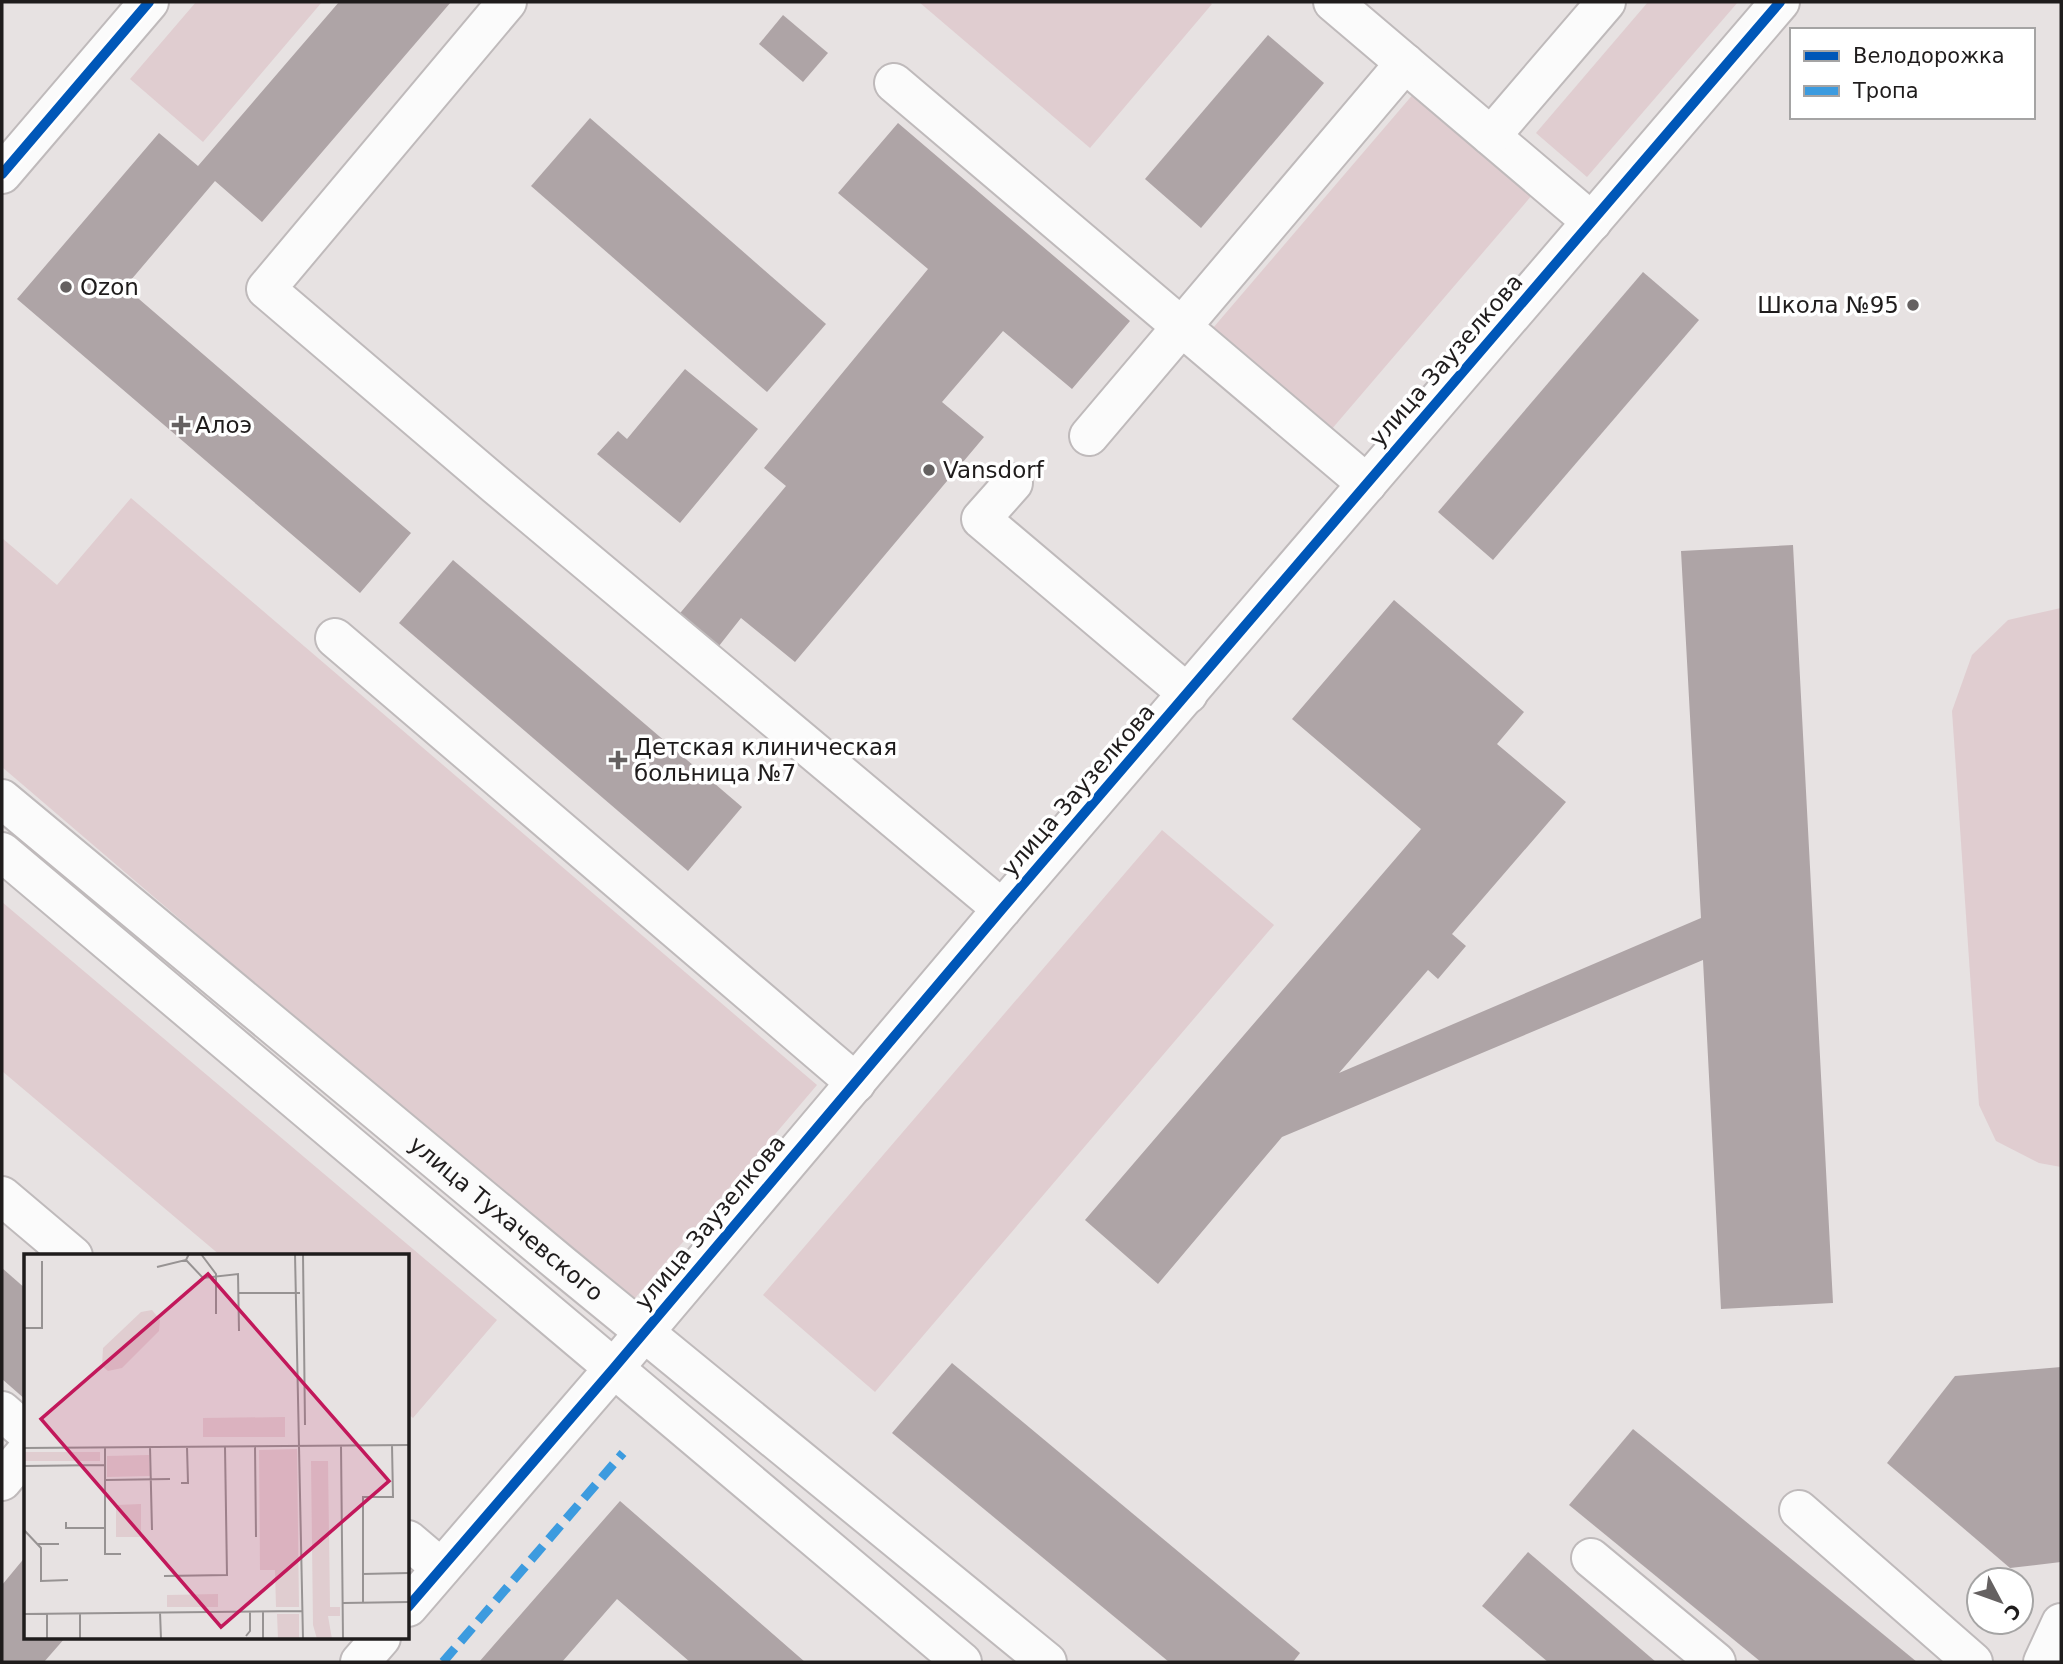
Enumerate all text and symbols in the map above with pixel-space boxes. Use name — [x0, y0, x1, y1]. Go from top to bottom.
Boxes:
legend — [1790, 28, 2035, 119]
text: Велодорожка — [1853, 44, 2005, 68]
text: Тропа — [1852, 79, 1919, 103]
street label: улица Заузелкова — [1364, 269, 1528, 451]
place label: Ozon — [80, 274, 139, 300]
marker: Ozon — [58, 279, 74, 295]
place label: Школа №95 — [1757, 292, 1899, 318]
marker: Школа №95 — [1905, 297, 1921, 313]
place label: Алоэ — [195, 412, 252, 438]
marker: Алоэ — [173, 417, 189, 433]
place label: Vansdorf — [943, 457, 1045, 483]
marker: Vansdorf — [921, 462, 937, 478]
street label: улица Заузелкова — [996, 699, 1160, 881]
place label: Детская клиническая больница №7 — [634, 734, 897, 786]
marker: Детская клиническая больница №7 — [608, 750, 628, 770]
street label: улица Заузелкова — [630, 1130, 790, 1314]
street label: улица Тухачевского — [404, 1131, 608, 1306]
inset map — [24, 1254, 410, 1640]
north arrow — [1965, 1566, 2035, 1636]
text: С — [2000, 1600, 2026, 1625]

